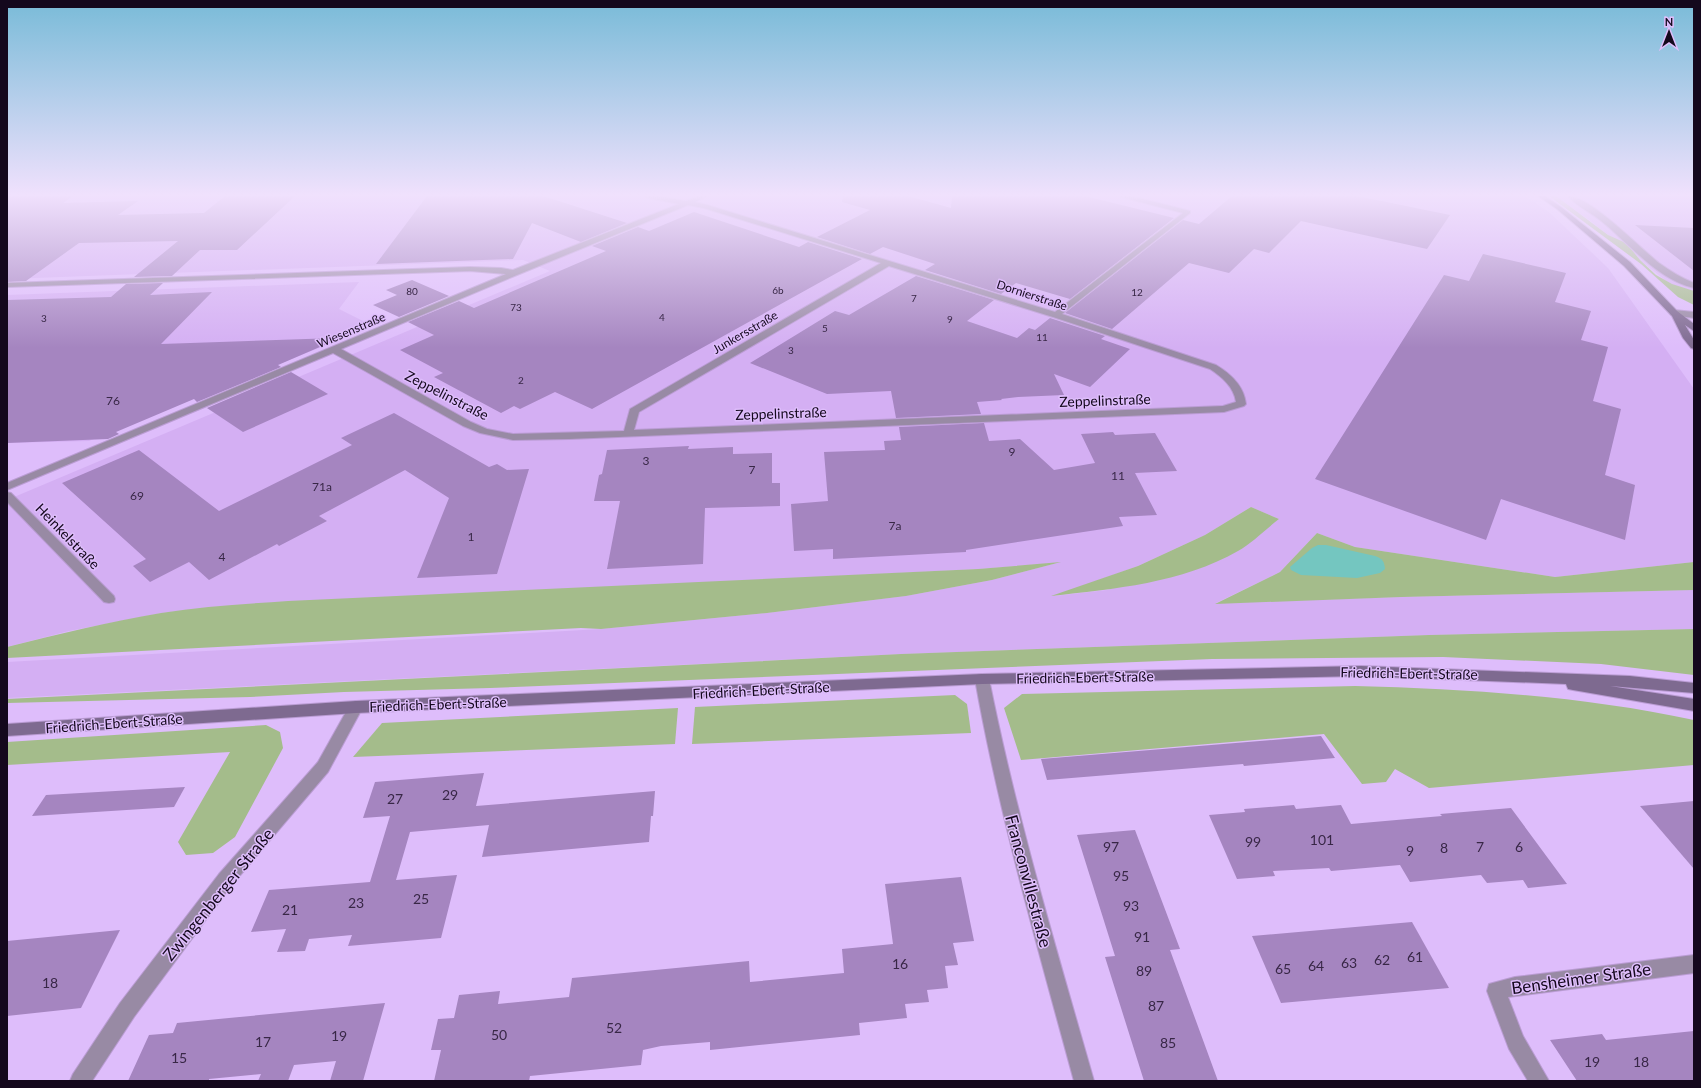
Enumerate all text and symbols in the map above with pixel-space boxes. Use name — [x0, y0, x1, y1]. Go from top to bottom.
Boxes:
north arrow — [1649, 12, 1689, 52]
text: N — [1665, 15, 1673, 28]
street label: Dornierstraße — [995, 277, 1069, 313]
house number: 6b — [772, 284, 784, 296]
house number: 80 — [406, 285, 418, 297]
house number: 12 — [1131, 286, 1143, 298]
house number: 7 — [911, 292, 917, 304]
house number: 73 — [510, 301, 522, 313]
street label: Junkersstraße — [710, 307, 780, 357]
street label: Wiesenstraße — [315, 309, 387, 351]
house number: 4 — [659, 311, 665, 323]
house number: 3 — [41, 312, 47, 324]
house number: 9 — [947, 313, 953, 325]
house number: 5 — [822, 322, 828, 334]
house number: 11 — [1036, 331, 1048, 343]
house number: 3 — [788, 344, 794, 356]
street label: Zeppelinstraße — [402, 367, 492, 423]
house number: 2 — [518, 374, 524, 386]
street label: Zeppelinstraße — [1059, 390, 1151, 410]
house number: 76 — [106, 393, 120, 408]
street label: Zeppelinstraße — [735, 403, 827, 423]
house number: 9 — [1009, 444, 1016, 459]
house number: 3 — [643, 453, 650, 468]
house number: 7 — [749, 462, 756, 477]
house number: 11 — [1111, 468, 1125, 483]
house number: 71a — [312, 479, 332, 494]
house number: 69 — [130, 488, 144, 503]
street label: Heinkelstraße — [32, 500, 104, 572]
house number: 7a — [889, 518, 901, 533]
house number: 1 — [468, 529, 475, 544]
house number: 4 — [219, 549, 226, 564]
street label: Friedrich-Ebert-Straße — [1340, 663, 1478, 683]
street label: Friedrich-Ebert-Straße — [1016, 667, 1154, 687]
street label: Friedrich-Ebert-Straße — [692, 678, 830, 702]
street label: Friedrich-Ebert-Straße — [369, 693, 507, 715]
street label: Friedrich-Ebert-Straße — [45, 710, 183, 736]
house number: 29 — [442, 786, 458, 803]
house number: 27 — [387, 790, 403, 807]
street label: Franconvillestraße — [1001, 812, 1057, 950]
street label: Zwingenberger Straße — [158, 823, 278, 965]
house number: 101 — [1310, 831, 1334, 848]
house number: 99 — [1245, 833, 1261, 850]
house number: 97 — [1103, 838, 1119, 855]
house number: 7 — [1476, 838, 1484, 855]
house number: 6 — [1515, 838, 1523, 855]
house number: 8 — [1440, 839, 1448, 856]
house number: 9 — [1406, 842, 1414, 859]
house number: 95 — [1113, 867, 1129, 884]
house number: 25 — [413, 890, 429, 907]
house number: 23 — [348, 894, 364, 911]
house number: 93 — [1123, 897, 1139, 914]
house number: 21 — [282, 901, 298, 918]
house number: 91 — [1134, 928, 1150, 945]
house number: 61 — [1407, 948, 1423, 965]
house number: 62 — [1374, 951, 1390, 968]
house number: 63 — [1341, 954, 1357, 971]
house number: 16 — [892, 955, 908, 972]
house number: 64 — [1308, 957, 1324, 974]
street label: Bensheimer Straße — [1510, 958, 1652, 998]
house number: 65 — [1275, 960, 1291, 977]
house number: 89 — [1136, 962, 1152, 979]
house number: 18 — [42, 974, 58, 991]
house number: 87 — [1148, 997, 1164, 1014]
house number: 52 — [606, 1019, 622, 1036]
house number: 50 — [491, 1026, 507, 1043]
house number: 19 — [331, 1027, 347, 1044]
house number: 17 — [255, 1033, 271, 1050]
house number: 85 — [1160, 1034, 1176, 1051]
house number: 15 — [171, 1049, 187, 1066]
house number: 19 — [1584, 1053, 1600, 1070]
house number: 18 — [1633, 1053, 1649, 1070]

